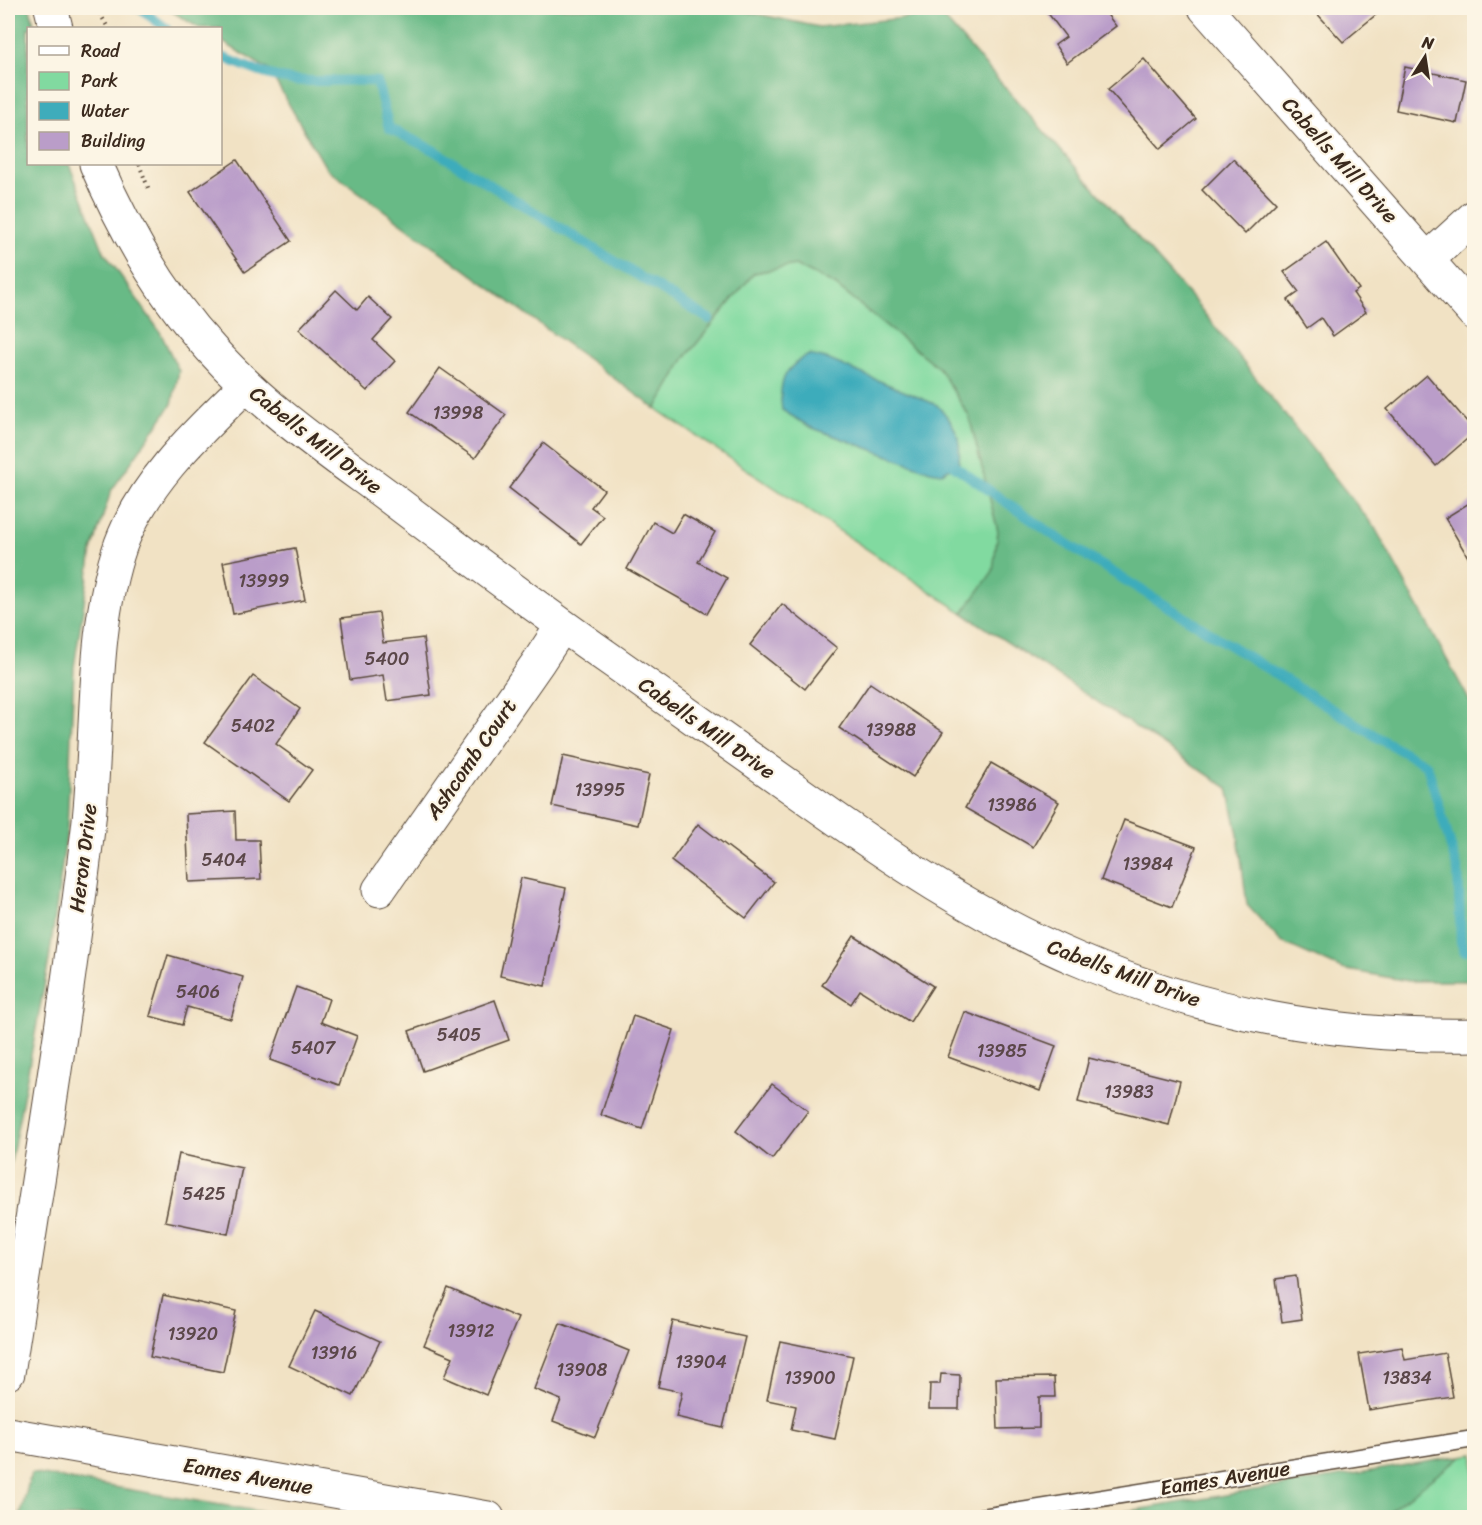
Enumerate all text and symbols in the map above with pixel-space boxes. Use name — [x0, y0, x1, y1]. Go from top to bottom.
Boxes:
legend — [27, 27, 222, 165]
north arrow — [1395, 27, 1455, 87]
text: N — [1419, 27, 1437, 58]
text: Road — [81, 35, 121, 67]
text: Park — [81, 65, 118, 97]
street label: Cabells Mill Drive — [1272, 87, 1408, 233]
text: Water — [81, 95, 130, 127]
text: Building — [81, 125, 145, 157]
street label: Cabells Mill Drive — [241, 375, 391, 505]
house number: 13998 — [433, 397, 483, 429]
house number: 13999 — [239, 565, 289, 597]
house number: 5400 — [365, 643, 410, 675]
street label: Cabells Mill Drive — [630, 666, 784, 790]
street label: Ashcomb Court — [414, 690, 527, 829]
house number: 5402 — [231, 710, 275, 742]
house number: 13988 — [866, 714, 916, 746]
house number: 13995 — [575, 774, 625, 806]
house number: 13986 — [987, 789, 1037, 821]
street label: Heron Drive — [57, 801, 109, 915]
house number: 5404 — [202, 844, 246, 876]
house number: 13984 — [1123, 848, 1173, 880]
street label: Cabells Mill Drive — [1042, 928, 1206, 1018]
house number: 5406 — [176, 976, 220, 1008]
house number: 5405 — [437, 1019, 481, 1051]
house number: 5407 — [291, 1032, 337, 1064]
house number: 13985 — [977, 1035, 1027, 1067]
house number: 13983 — [1104, 1076, 1154, 1108]
house number: 5425 — [182, 1178, 226, 1210]
house number: 13912 — [448, 1315, 494, 1347]
house number: 13920 — [168, 1318, 218, 1350]
house number: 13916 — [311, 1337, 357, 1369]
house number: 13904 — [675, 1346, 727, 1378]
house number: 13908 — [557, 1354, 608, 1386]
house number: 13900 — [784, 1362, 836, 1394]
house number: 13834 — [1382, 1362, 1432, 1394]
street label: Eames Avenue — [180, 1446, 316, 1506]
street label: Eames Avenue — [1157, 1449, 1293, 1507]

